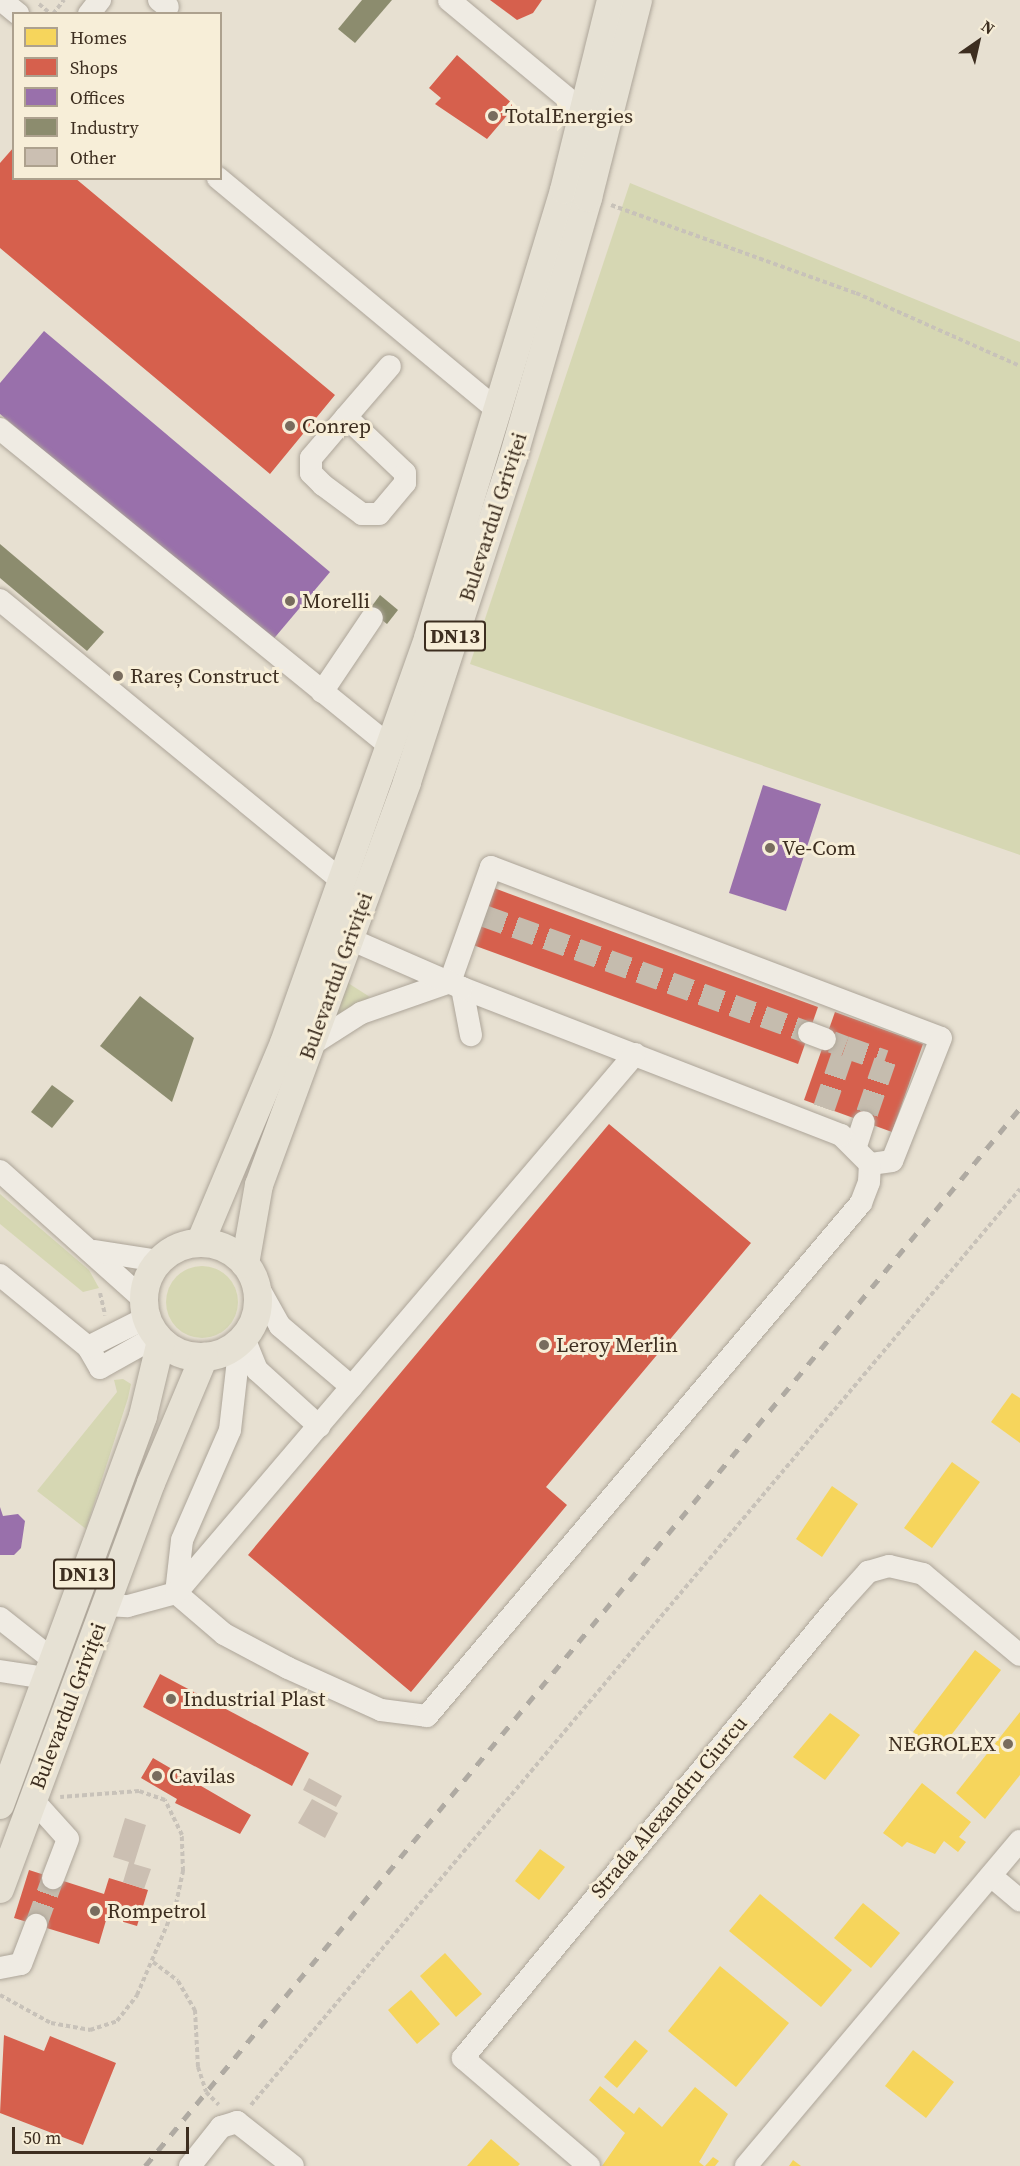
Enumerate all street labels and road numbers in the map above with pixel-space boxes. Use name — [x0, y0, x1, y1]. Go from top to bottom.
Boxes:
street label: Bulevardul Griviței — [454, 429, 532, 605]
road number: DN13 — [424, 619, 486, 653]
street label: Bulevardul Griviței — [294, 889, 378, 1063]
road number: DN13 — [52, 1557, 116, 1591]
street label: Bulevardul Griviței — [25, 1619, 111, 1793]
street label: Strada Alexandru Ciurcu — [585, 1711, 753, 1903]

